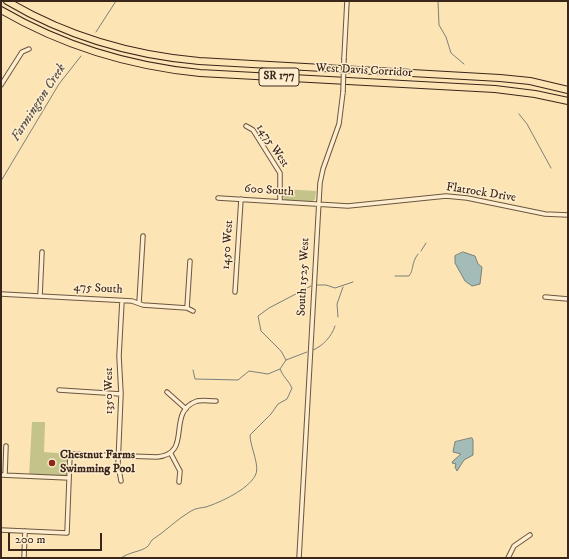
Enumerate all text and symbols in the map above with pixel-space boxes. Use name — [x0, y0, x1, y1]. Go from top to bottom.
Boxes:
street label: West Davis Corridor — [315, 61, 413, 81]
water label: Farmington Creek — [8, 62, 70, 144]
road number: SR 177 — [259, 68, 299, 86]
street label: 1475 West — [252, 122, 292, 170]
street label: Flatrock Drive — [445, 180, 517, 206]
street label: 600 South — [244, 182, 294, 200]
street label: 1450 West — [219, 220, 237, 270]
street label: South 1525 West — [295, 237, 313, 317]
street label: 475 South — [73, 281, 123, 297]
street label: 1350 West — [103, 367, 117, 415]
place label: Chestnut Farms Swimming Pool — [60, 449, 135, 477]
marker: Chestnut Farms Swimming Pool — [47, 458, 57, 468]
scale bar — [10, 525, 104, 551]
text: 200 m — [15, 532, 45, 547]

